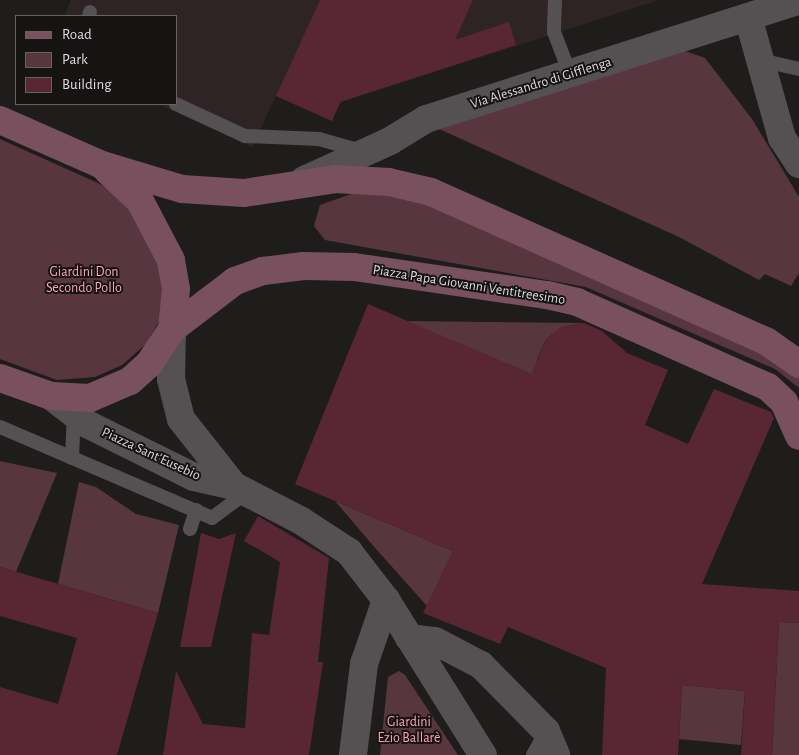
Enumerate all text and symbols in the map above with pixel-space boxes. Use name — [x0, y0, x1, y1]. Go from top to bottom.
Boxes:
legend — [15, 15, 178, 105]
text: Road — [62, 27, 92, 42]
text: Park — [62, 52, 88, 67]
street label: Via Alessandro di Gifflenga — [468, 54, 614, 112]
text: Building — [62, 77, 112, 92]
street label: Piazza Papa Giovanni Ventitreesimo — [372, 261, 566, 309]
park label: Giardini Don Secondo Pollo — [46, 264, 122, 296]
street label: Piazza Sant'Eusebio — [99, 424, 203, 484]
park label: Giardini Ezio Ballarè — [378, 714, 440, 746]

